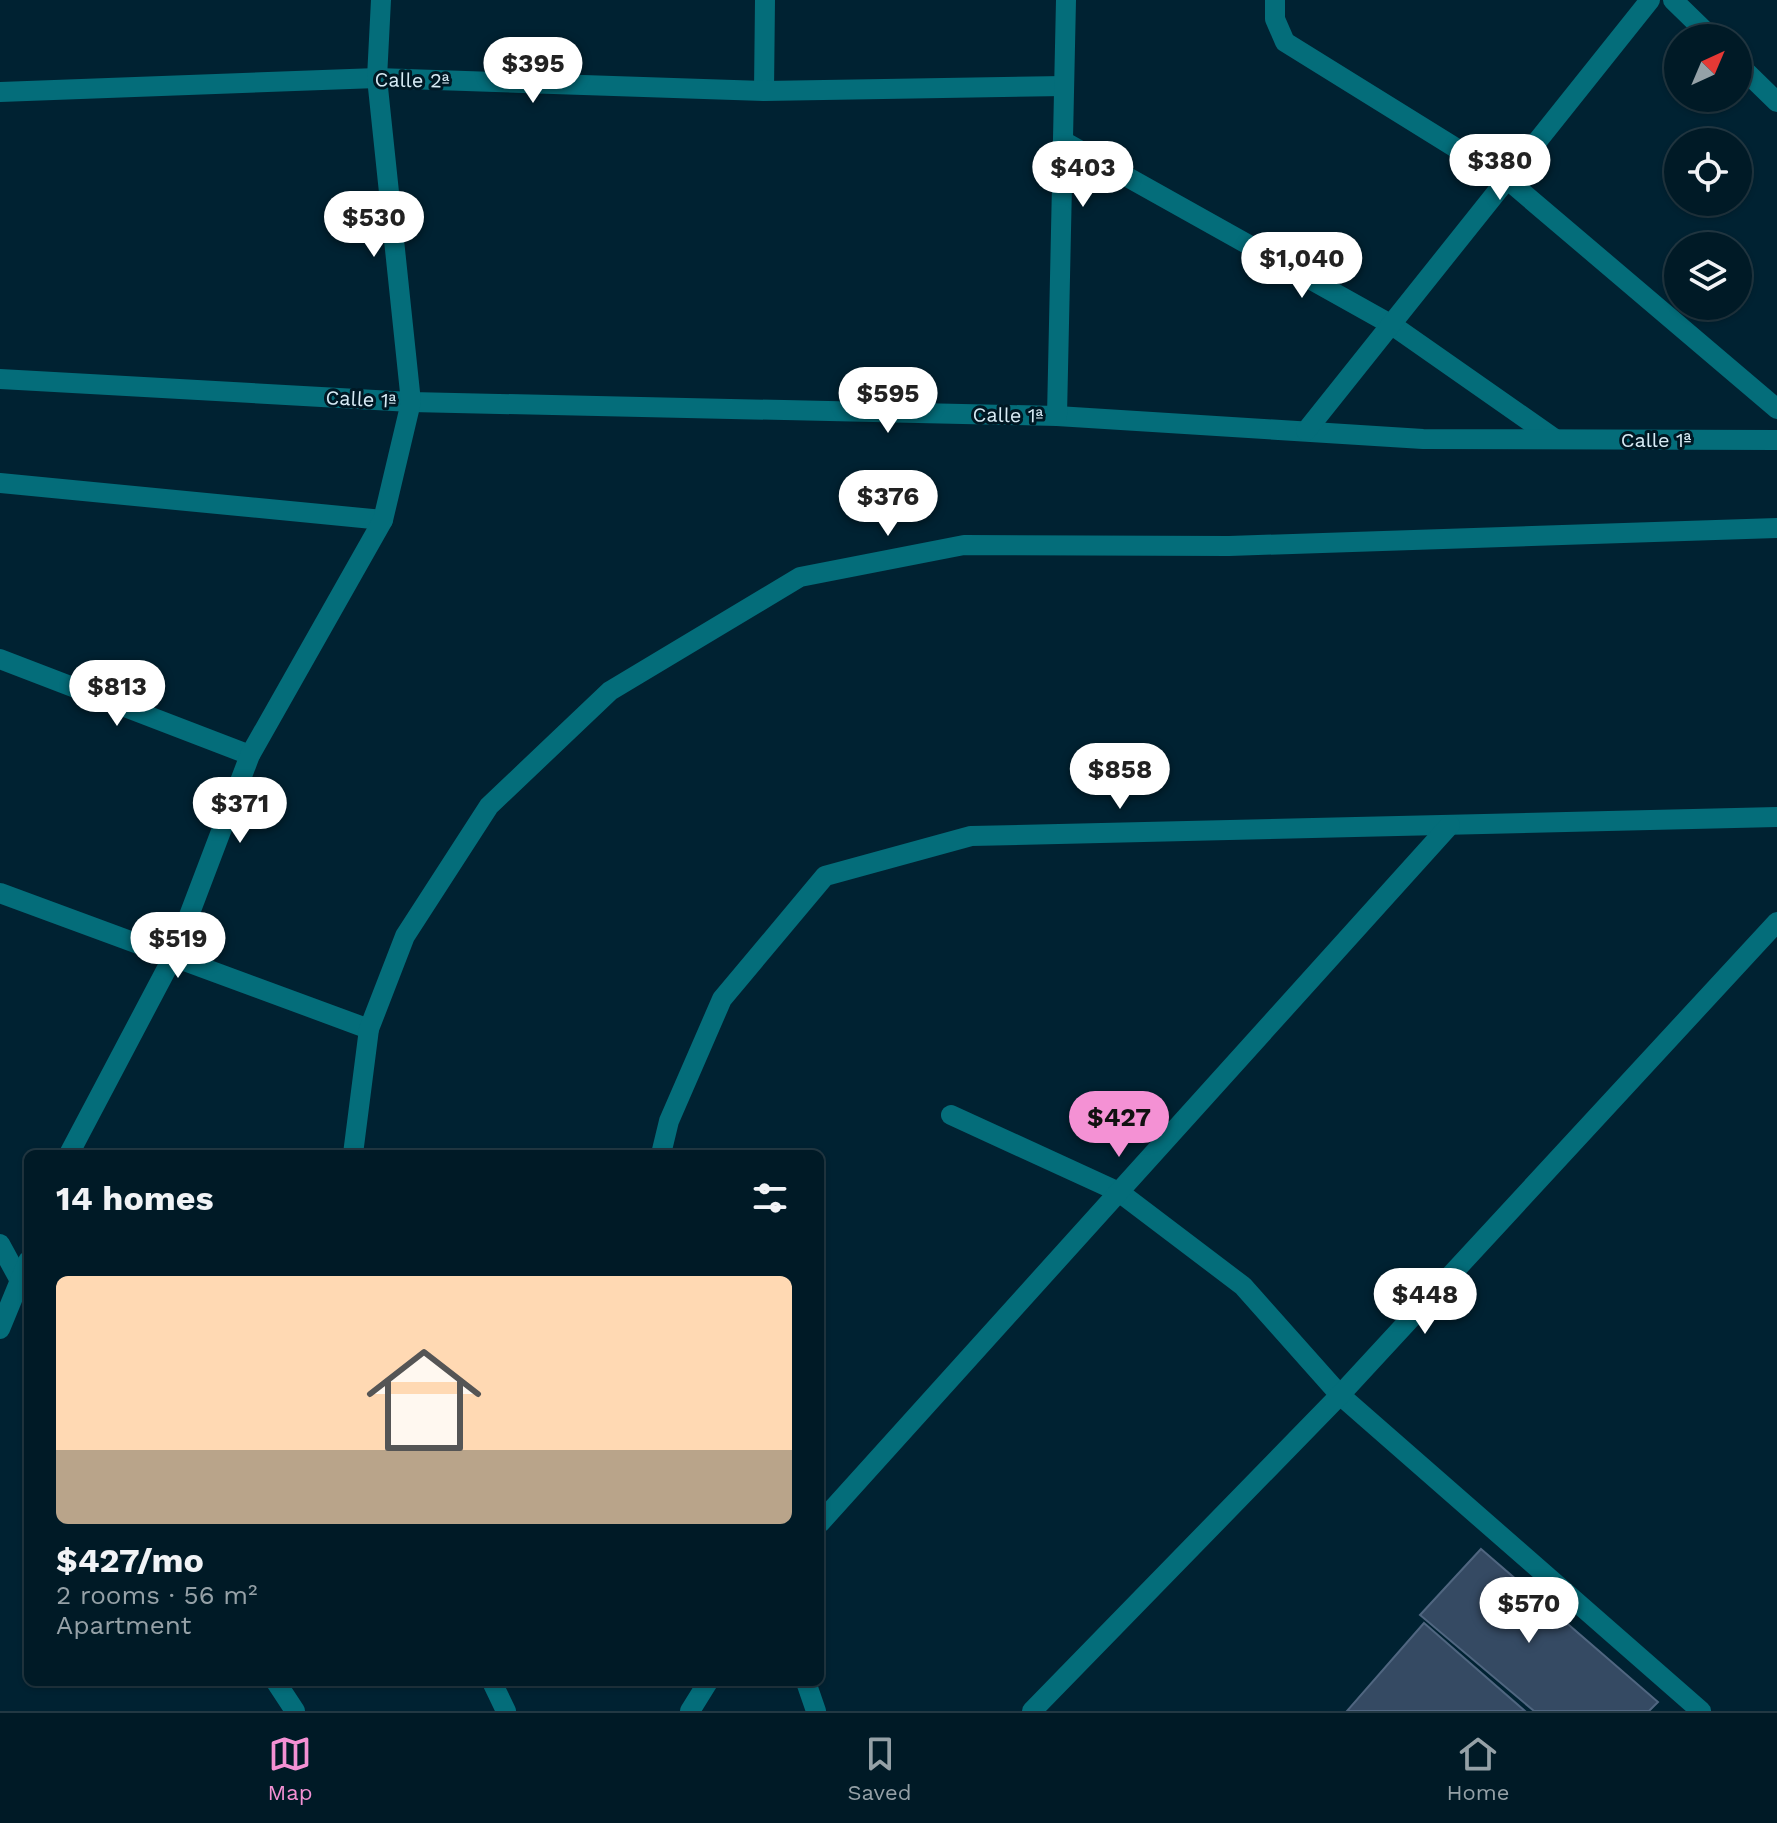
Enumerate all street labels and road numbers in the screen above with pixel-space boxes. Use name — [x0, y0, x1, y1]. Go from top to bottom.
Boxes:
street label: Calle 2ª — [374, 67, 450, 93]
street label: Calle 1ª — [325, 385, 397, 413]
street label: Calle 1ª — [972, 402, 1044, 428]
street label: Calle 1ª — [1621, 428, 1692, 452]

